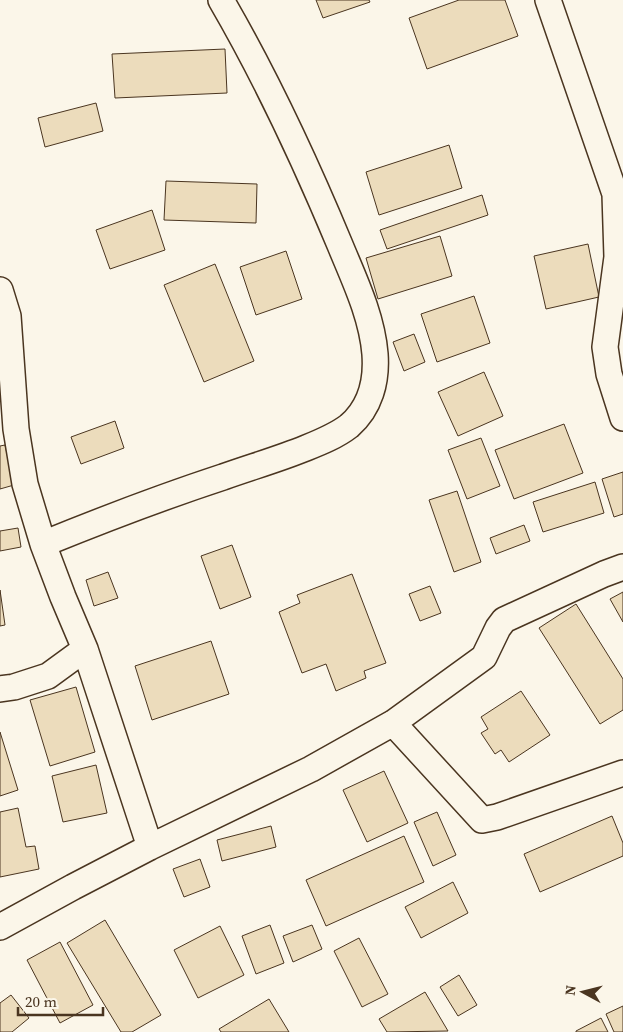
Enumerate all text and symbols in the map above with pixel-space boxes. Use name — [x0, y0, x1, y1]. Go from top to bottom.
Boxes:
north arrow — [558, 967, 608, 1017]
scale bar — [18, 984, 102, 1016]
text: N — [560, 984, 581, 997]
text: 20 m — [25, 991, 57, 1012]

